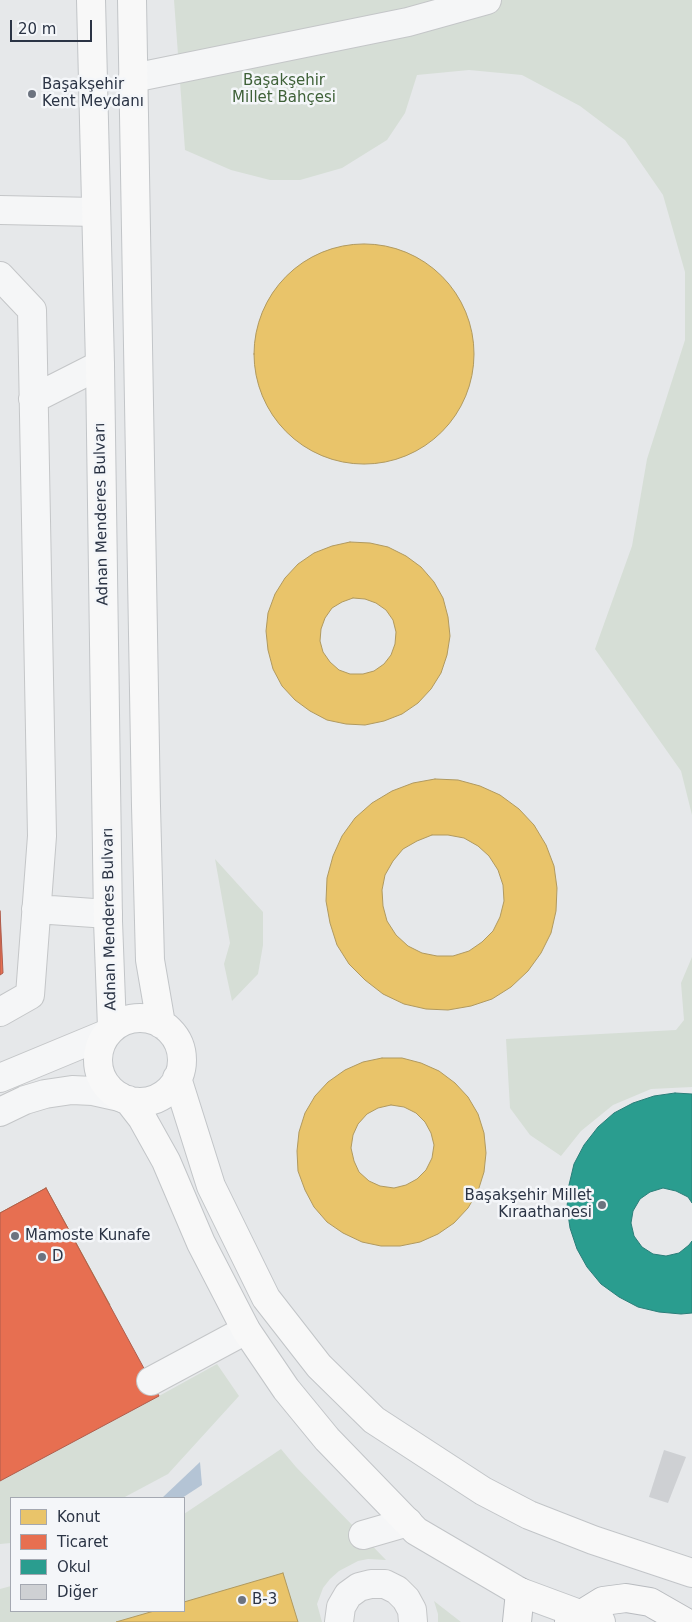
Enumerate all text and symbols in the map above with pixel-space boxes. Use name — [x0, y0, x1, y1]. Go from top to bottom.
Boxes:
scale bar — [12, 10, 95, 42]
text: 20 m — [18, 20, 56, 38]
park label: Başakşehir Millet Bahçesi — [232, 72, 336, 107]
place label: Başakşehir Kent Meydanı — [42, 76, 144, 111]
marker: Başakşehir Kent Meydanı — [26, 88, 38, 100]
street label: Adnan Menderes Bulvarı — [91, 422, 113, 606]
street label: Adnan Menderes Bulvarı — [99, 827, 121, 1011]
place label: Başakşehir Millet Kıraathanesi — [465, 1187, 592, 1222]
marker: Başakşehir Millet Kıraathanesi — [596, 1199, 608, 1211]
place label: Mamoste Kunafe — [25, 1227, 150, 1245]
marker: Mamoste Kunafe — [9, 1230, 21, 1242]
place label: D — [52, 1248, 64, 1266]
marker: D — [36, 1251, 48, 1263]
legend — [10, 1497, 185, 1612]
text: Konut — [57, 1508, 100, 1526]
text: Ticaret — [57, 1533, 108, 1551]
text: Okul — [57, 1558, 91, 1576]
text: Diğer — [57, 1583, 98, 1601]
place label: B-3 — [252, 1591, 277, 1609]
marker: B-3 — [236, 1594, 248, 1606]

